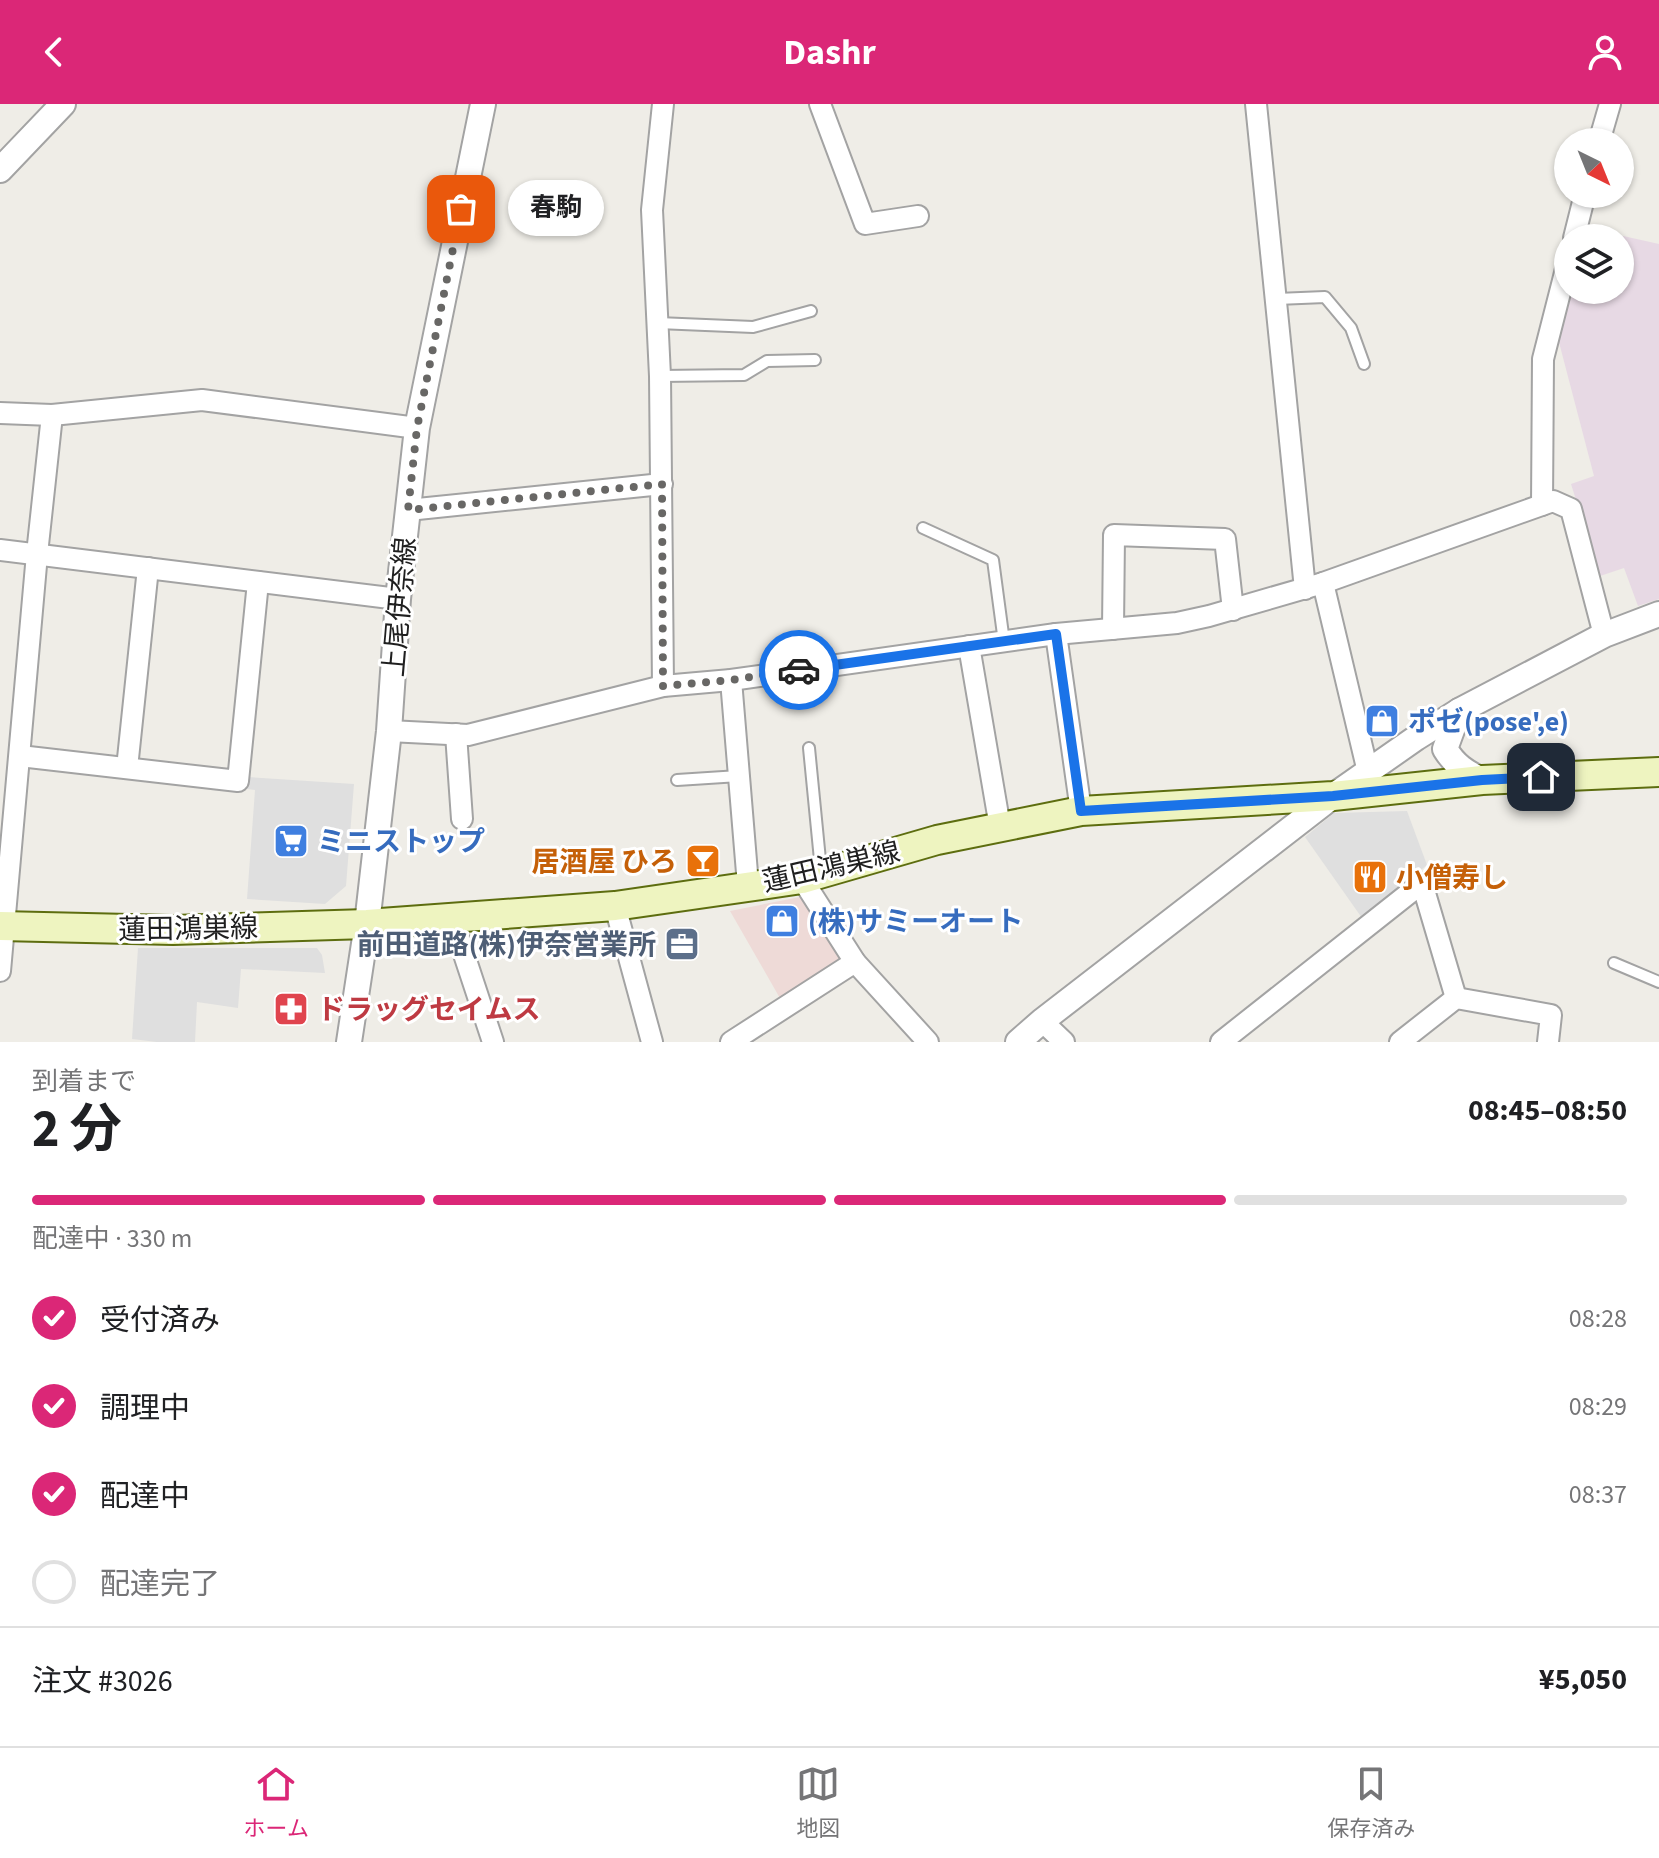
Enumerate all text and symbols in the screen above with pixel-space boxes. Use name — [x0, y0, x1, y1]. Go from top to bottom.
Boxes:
text: Dashr — [783, 27, 876, 78]
icon: back — [32, 30, 76, 74]
icon: person — [1583, 30, 1627, 74]
north arrow — [1554, 128, 1634, 208]
map controls — [1554, 128, 1634, 304]
pin — [427, 175, 495, 243]
callout: 春駒 — [509, 181, 605, 237]
icon: bag — [439, 187, 483, 231]
text: 春駒 — [530, 189, 582, 226]
button: layers — [1554, 224, 1634, 304]
street label: 上尾伊奈線 — [374, 536, 426, 679]
courier — [759, 630, 839, 710]
icon: car — [777, 648, 821, 692]
shop icon: ポゼ(pose',e) — [1363, 702, 1401, 740]
place label: ポゼ(pose',e) — [1408, 702, 1569, 742]
pin — [1507, 743, 1575, 811]
icon: home — [1519, 755, 1563, 799]
supermarket icon: ミニストップ — [272, 822, 310, 860]
place label: ミニストップ — [317, 822, 485, 862]
street label: 蓮田鴻巣線 — [759, 832, 904, 902]
place label: 居酒屋 ひろ — [531, 842, 677, 882]
bar icon: 居酒屋 ひろ — [684, 842, 722, 880]
restaurant icon: 小僧寿し — [1351, 858, 1389, 896]
place label: 小僧寿し — [1396, 858, 1508, 898]
shop icon: (株)サミーオート — [763, 902, 801, 940]
place label: (株)サミーオート — [808, 902, 1023, 942]
street label: 蓮田鴻巣線 — [118, 908, 258, 950]
place label: 前田道路(株)伊奈営業所 — [357, 925, 656, 965]
office icon: 前田道路(株)伊奈営業所 — [663, 925, 701, 963]
pharmacy icon: ドラッグセイムス — [272, 990, 310, 1028]
place label: ドラッグセイムス — [317, 990, 540, 1030]
text: 到着まで — [32, 1063, 136, 1100]
text: 08:45–08:50 — [1468, 1089, 1627, 1132]
text: 2 分 — [32, 1093, 122, 1167]
text: 配達中 · 330 m — [32, 1220, 192, 1257]
icon: check — [32, 1296, 76, 1340]
text: 受付済み — [100, 1299, 220, 1342]
text: 08:28 — [1569, 1300, 1627, 1337]
icon: check — [32, 1384, 76, 1428]
text: 調理中 — [100, 1387, 190, 1430]
text: 08:29 — [1569, 1388, 1627, 1425]
icon: check — [32, 1472, 76, 1516]
text: 配達中 — [100, 1475, 190, 1518]
text: 08:37 — [1569, 1476, 1627, 1513]
text: 配達完了 — [100, 1563, 220, 1606]
text: ¥5,050 — [1539, 1658, 1627, 1701]
text: 注文 #3026 — [32, 1660, 173, 1703]
tab: ホーム — [244, 1762, 309, 1845]
tab: 地図 — [796, 1762, 840, 1845]
tab: 保存済み — [1327, 1762, 1415, 1845]

